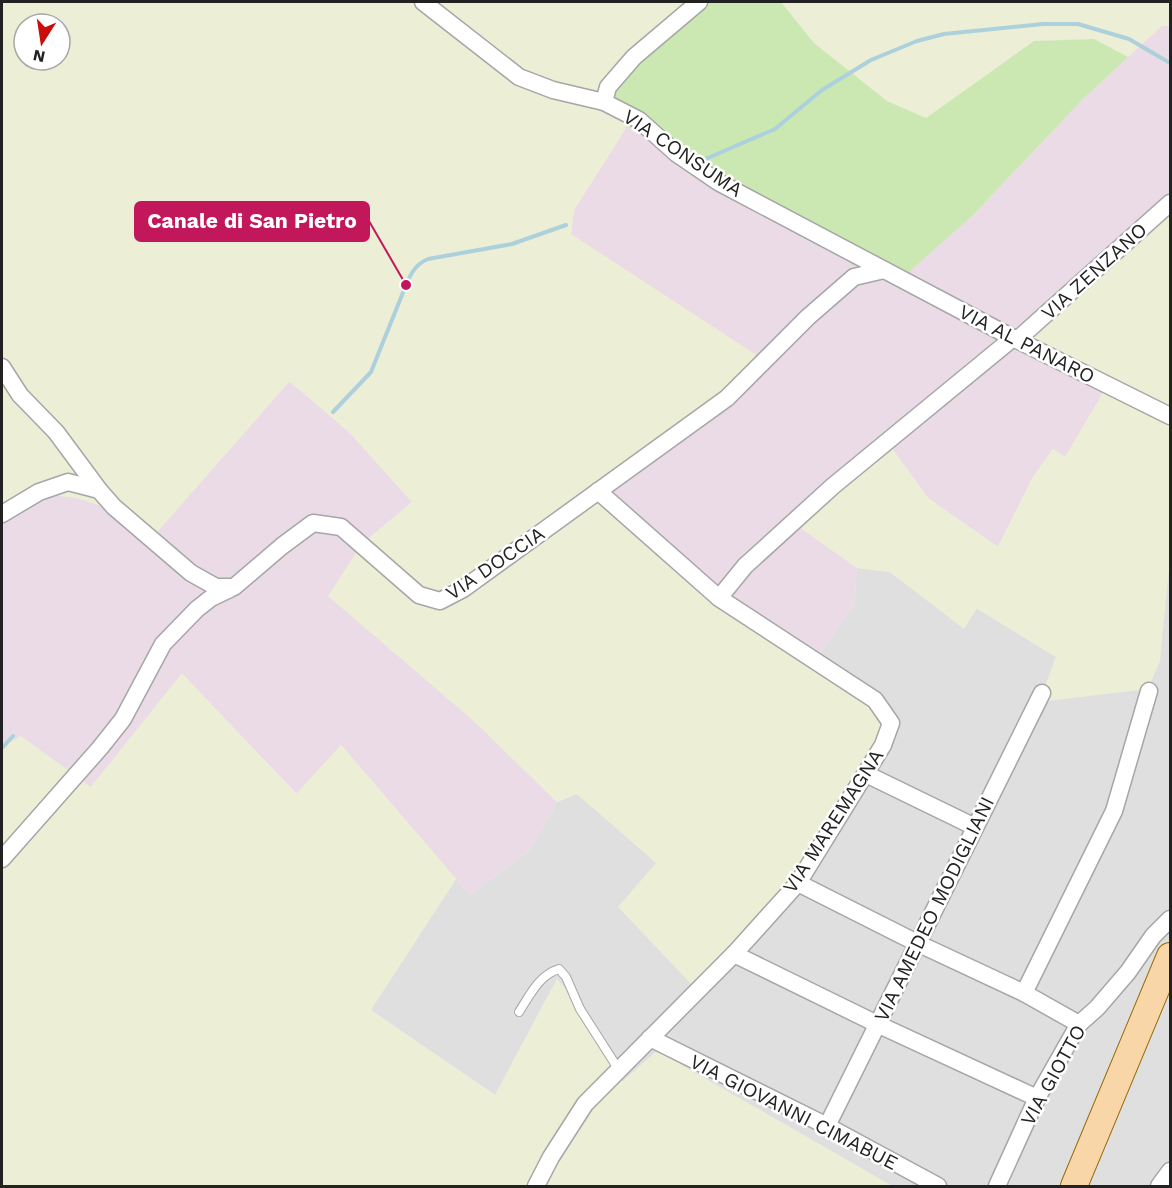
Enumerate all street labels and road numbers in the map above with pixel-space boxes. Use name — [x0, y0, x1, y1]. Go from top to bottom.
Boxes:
street label: VIA CONSUMA — [619, 104, 747, 202]
street label: VIA ZENZANO — [1036, 217, 1152, 325]
street label: VIA AL PANARO — [955, 299, 1099, 389]
street label: VIA DOCCIA — [441, 521, 549, 605]
street label: VIA MAREMAGNA — [778, 745, 888, 897]
street label: VIA AMEDEO MODIGLIANI — [869, 792, 999, 1026]
street label: VIA GIOTTO — [1015, 1020, 1091, 1130]
street label: VIA GIOVANNI CIMABUE — [686, 1049, 902, 1175]

